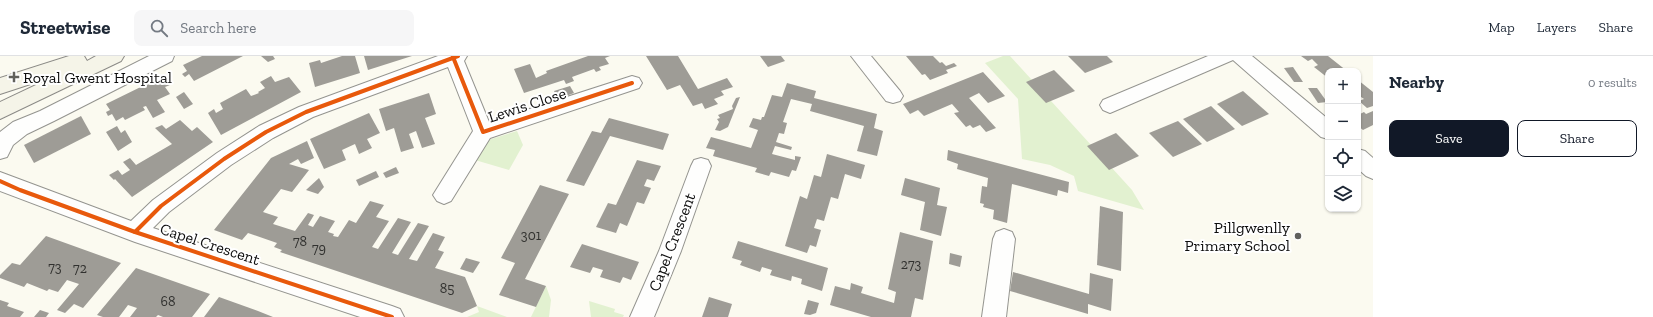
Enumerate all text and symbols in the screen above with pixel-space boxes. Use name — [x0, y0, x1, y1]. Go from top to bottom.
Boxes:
search box — [134, 10, 414, 46]
text: Streetwise — [20, 16, 110, 39]
icon: search — [148, 17, 170, 39]
text: Search here — [180, 19, 256, 37]
text: Map — [1488, 19, 1515, 36]
text: Layers — [1537, 19, 1576, 36]
text: Share — [1598, 19, 1633, 36]
place label: Royal Gwent Hospital — [23, 68, 172, 87]
map controls — [1325, 68, 1361, 212]
button: + — [1325, 68, 1361, 104]
marker: Royal Gwent Hospital — [8, 71, 20, 83]
text: Nearby — [1389, 72, 1444, 92]
text: 0 results — [1588, 75, 1637, 90]
street label: Lewis Close — [486, 83, 568, 127]
button: − — [1325, 104, 1361, 140]
button: Save — [1389, 120, 1509, 157]
button: Share — [1517, 120, 1637, 157]
button: locate — [1325, 140, 1361, 176]
button: layers — [1325, 176, 1361, 212]
street label: Capel Crescent — [645, 190, 700, 294]
place label: Pillgwenlly Primary School — [1184, 218, 1291, 255]
street label: Capel Crescent — [158, 219, 262, 269]
house number: 301 — [521, 227, 542, 244]
marker: Pillgwenlly Primary School — [1293, 231, 1303, 241]
house number: 78 — [293, 233, 307, 250]
house number: 79 — [312, 240, 326, 257]
house number: 273 — [901, 256, 921, 273]
house number: 73 — [48, 259, 62, 276]
house number: 72 — [73, 260, 87, 277]
house number: 85 — [440, 280, 454, 297]
house number: 68 — [161, 293, 175, 310]

